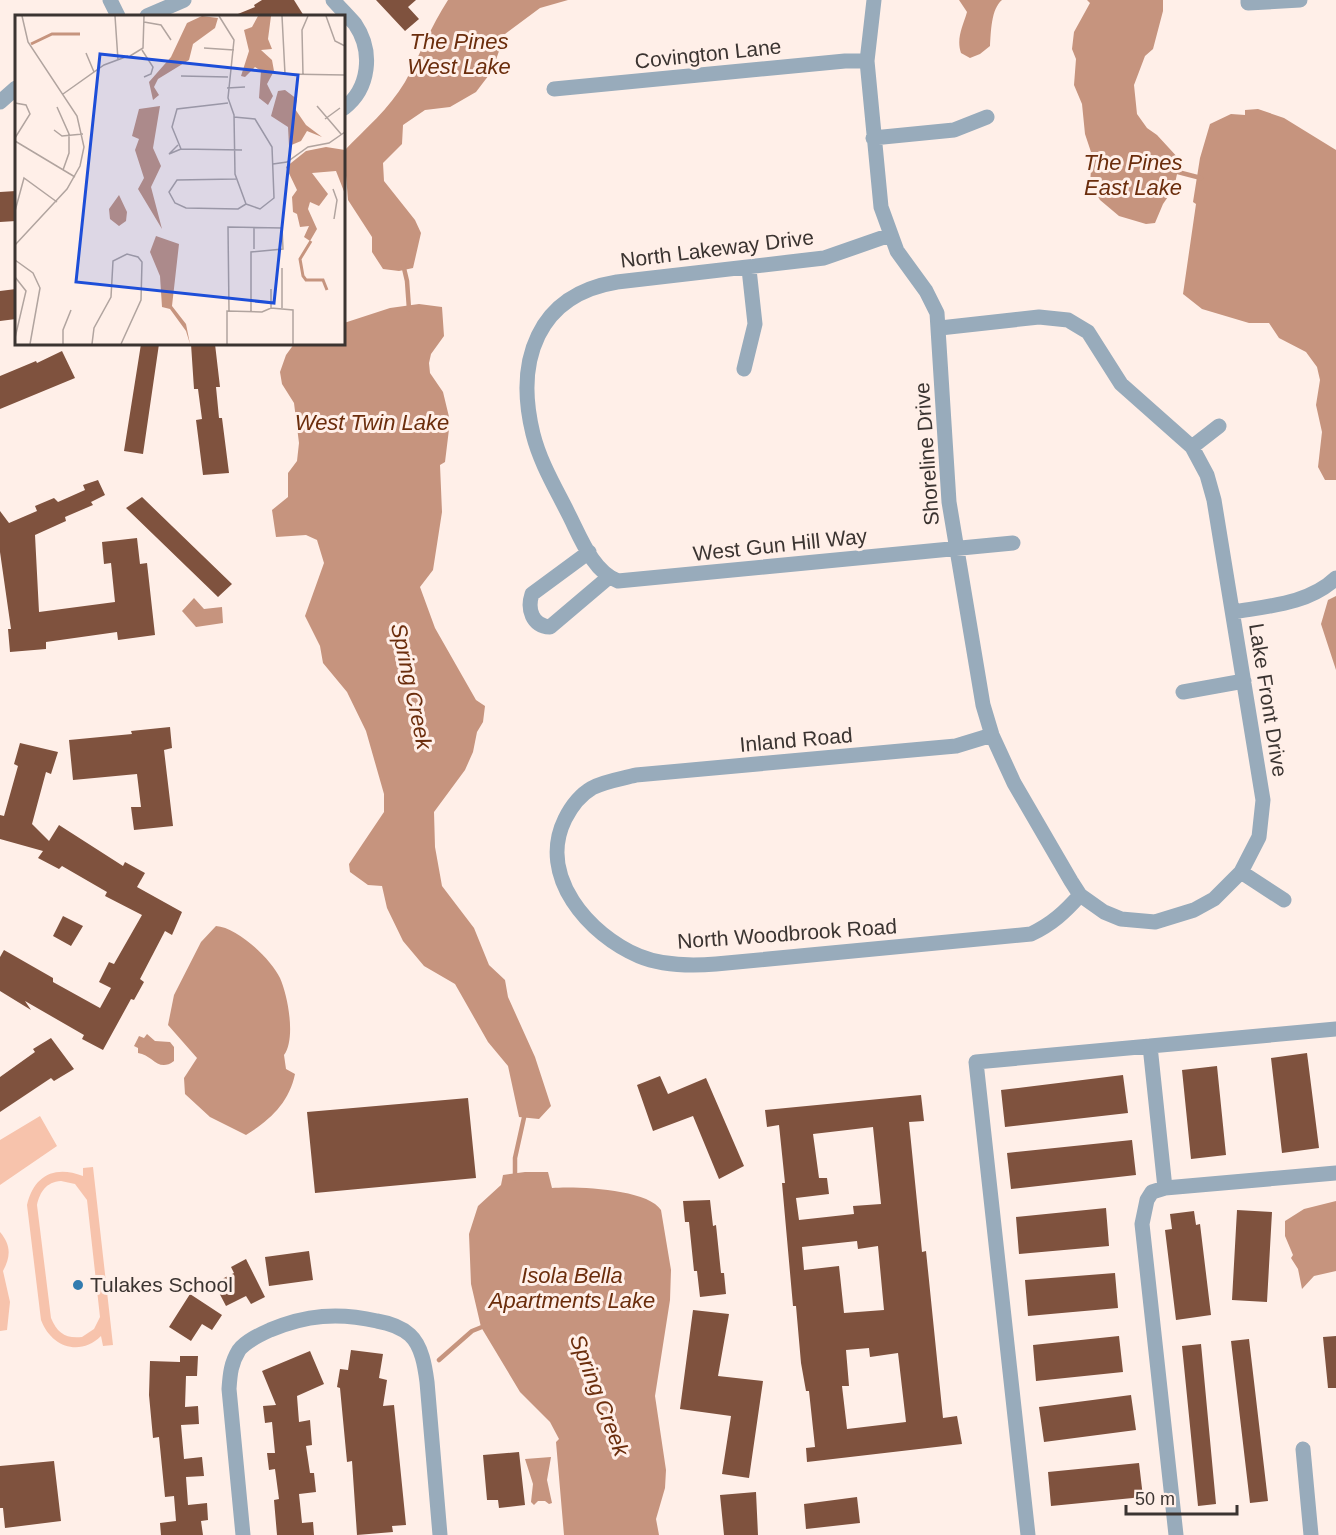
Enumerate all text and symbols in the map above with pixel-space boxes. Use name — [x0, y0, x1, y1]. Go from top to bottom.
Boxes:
inset map — [15, 15, 345, 345]
water label: The Pines West Lake — [407, 29, 511, 79]
street label: Covington Lane — [634, 34, 782, 73]
water label: The Pines East Lake — [1083, 150, 1183, 200]
street label: North Lakeway Drive — [619, 225, 815, 272]
street label: Shoreline Drive — [910, 382, 943, 526]
water label: West Twin Lake — [295, 410, 449, 435]
street label: West Gun Hill Way — [692, 524, 869, 565]
water label: Spring Creek — [386, 621, 437, 752]
street label: Lake Front Drive — [1245, 621, 1292, 778]
street label: Inland Road — [739, 723, 853, 756]
street label: North Woodbrook Road — [676, 914, 898, 953]
water label: Isola Bella Apartments Lake — [487, 1263, 655, 1313]
place label: Tulakes School — [90, 1273, 233, 1296]
marker: Tulakes School — [71, 1278, 85, 1292]
water label: Spring Creek — [565, 1331, 635, 1461]
scale bar — [1126, 1478, 1237, 1516]
text: 50 m — [1135, 1489, 1175, 1509]

